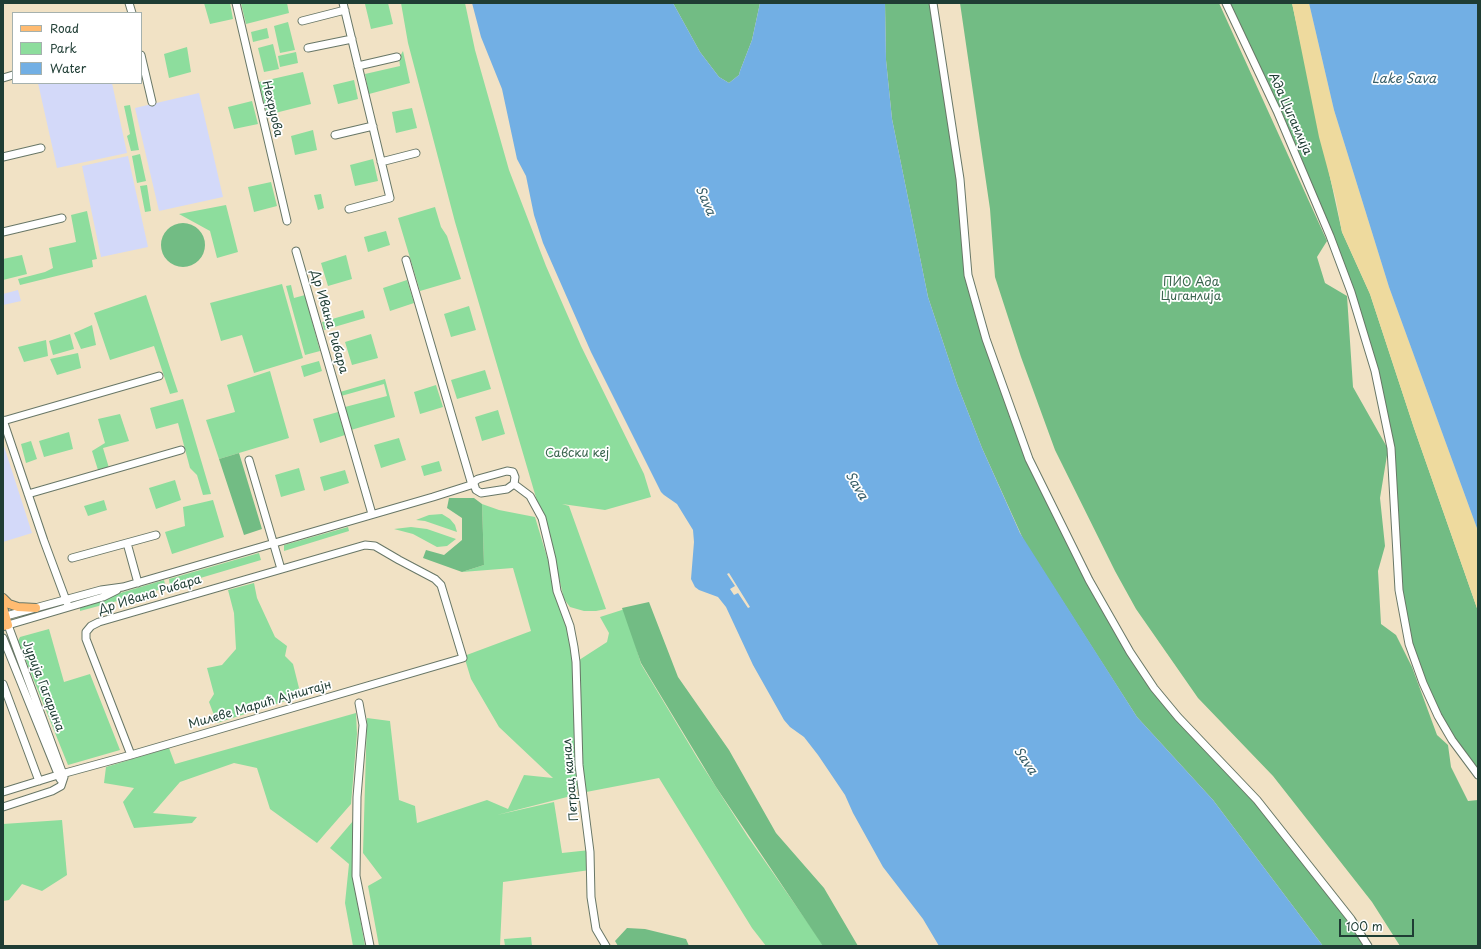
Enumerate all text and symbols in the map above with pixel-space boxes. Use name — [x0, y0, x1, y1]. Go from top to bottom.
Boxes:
legend — [12, 12, 142, 84]
text: Road — [50, 19, 79, 37]
text: Park — [50, 39, 77, 57]
text: Water — [50, 59, 86, 77]
street label: Ада Циганлија — [1265, 71, 1315, 157]
water label: Lake Sava — [1372, 71, 1436, 87]
street label: Нехруова — [259, 80, 285, 138]
water label: Sava — [692, 184, 718, 218]
street label: Др Ивана Рибара — [307, 269, 351, 375]
park label: ПИО Ада Циганлија — [1161, 276, 1221, 304]
park label: Савски кеј — [545, 447, 609, 461]
water label: Sava — [842, 469, 870, 503]
street label: Др Ивана Рибара — [97, 573, 203, 617]
street label: Јурија Гагарина — [19, 638, 67, 734]
street label: Милеве Марић Ајнштајн — [187, 678, 333, 732]
street label: Петрац канал — [560, 738, 582, 822]
water label: Sava — [1010, 744, 1040, 778]
scale bar — [1341, 911, 1416, 937]
text: 100 m — [1346, 917, 1383, 935]

